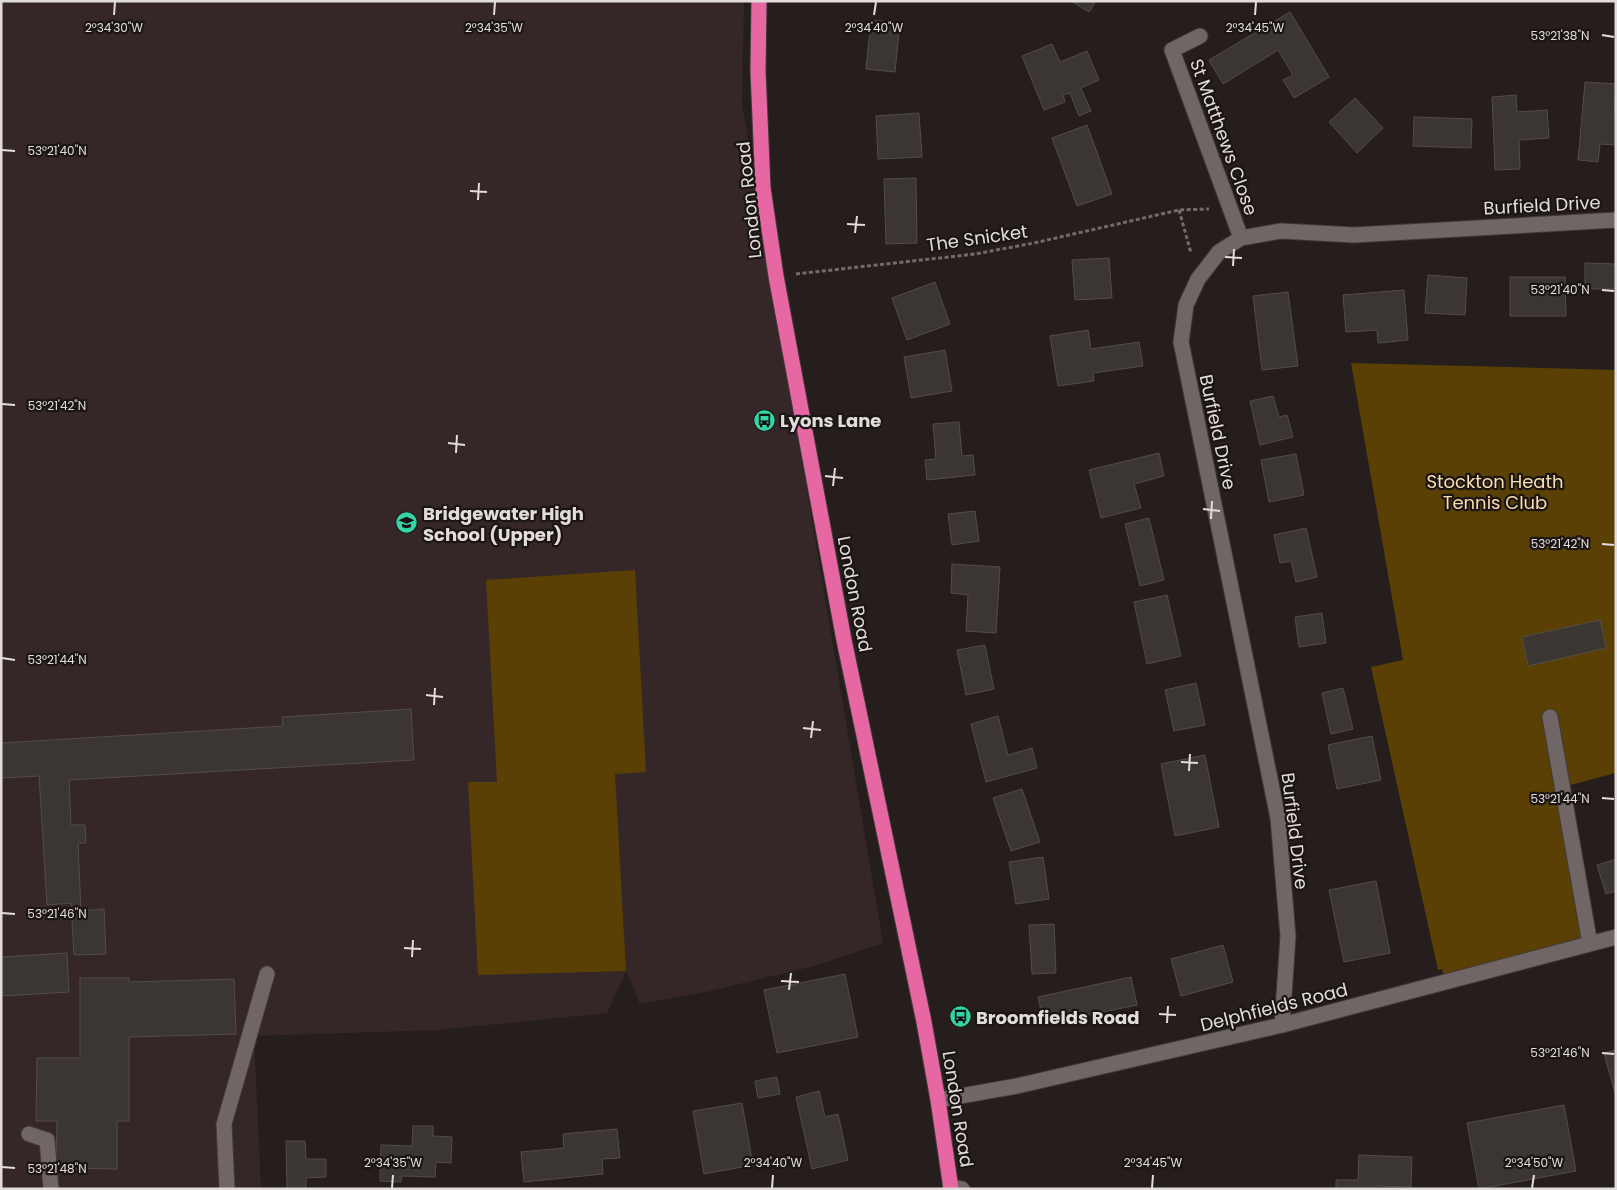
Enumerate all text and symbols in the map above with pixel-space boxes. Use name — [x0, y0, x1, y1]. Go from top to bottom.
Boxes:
text: 2°34'30"W — [85, 19, 143, 36]
text: 2°34'35"W — [465, 19, 523, 36]
text: 2°34'40"W — [845, 19, 904, 36]
text: 2°34'45"W — [1226, 19, 1285, 36]
text: 53°21'38"N — [1531, 27, 1589, 44]
street label: St Matthews Close — [1184, 55, 1264, 219]
street label: London Road — [730, 140, 768, 260]
text: 53°21'40"N — [27, 142, 87, 159]
street label: Burfield Drive — [1483, 189, 1601, 221]
street label: The Snicket — [925, 219, 1029, 257]
text: 53°21'40"N — [1530, 281, 1590, 298]
street label: Burfield Drive — [1194, 372, 1242, 492]
text: 53°21'42"N — [28, 397, 86, 414]
bus stop icon: Lyons Lane — [752, 408, 776, 432]
place label: Lyons Lane — [780, 408, 881, 433]
park label: Stockton Heath Tennis Club — [1426, 469, 1564, 515]
place label: Bridgewater High School (Upper) — [423, 501, 584, 547]
school or university icon: Bridgewater High School (Upper) — [395, 511, 419, 535]
street label: London Road — [832, 534, 878, 654]
text: 53°21'42"N — [1531, 535, 1589, 552]
text: 53°21'44"N — [27, 651, 87, 668]
street label: Burfield Drive — [1275, 771, 1315, 891]
text: 53°21'44"N — [1530, 790, 1590, 807]
text: 53°21'46"N — [27, 905, 87, 922]
street label: Delphfields Road — [1198, 977, 1350, 1037]
bus stop icon: Broomfields Road — [948, 1005, 972, 1029]
place label: Broomfields Road — [976, 1005, 1139, 1030]
text: 53°21'46"N — [1530, 1044, 1590, 1061]
street label: London Road — [936, 1049, 980, 1169]
text: 2°34'35"W — [364, 1154, 422, 1171]
text: 2°34'40"W — [744, 1154, 803, 1171]
text: 2°34'45"W — [1124, 1154, 1183, 1171]
text: 2°34'50"W — [1505, 1154, 1564, 1171]
text: 53°21'48"N — [27, 1160, 87, 1177]

